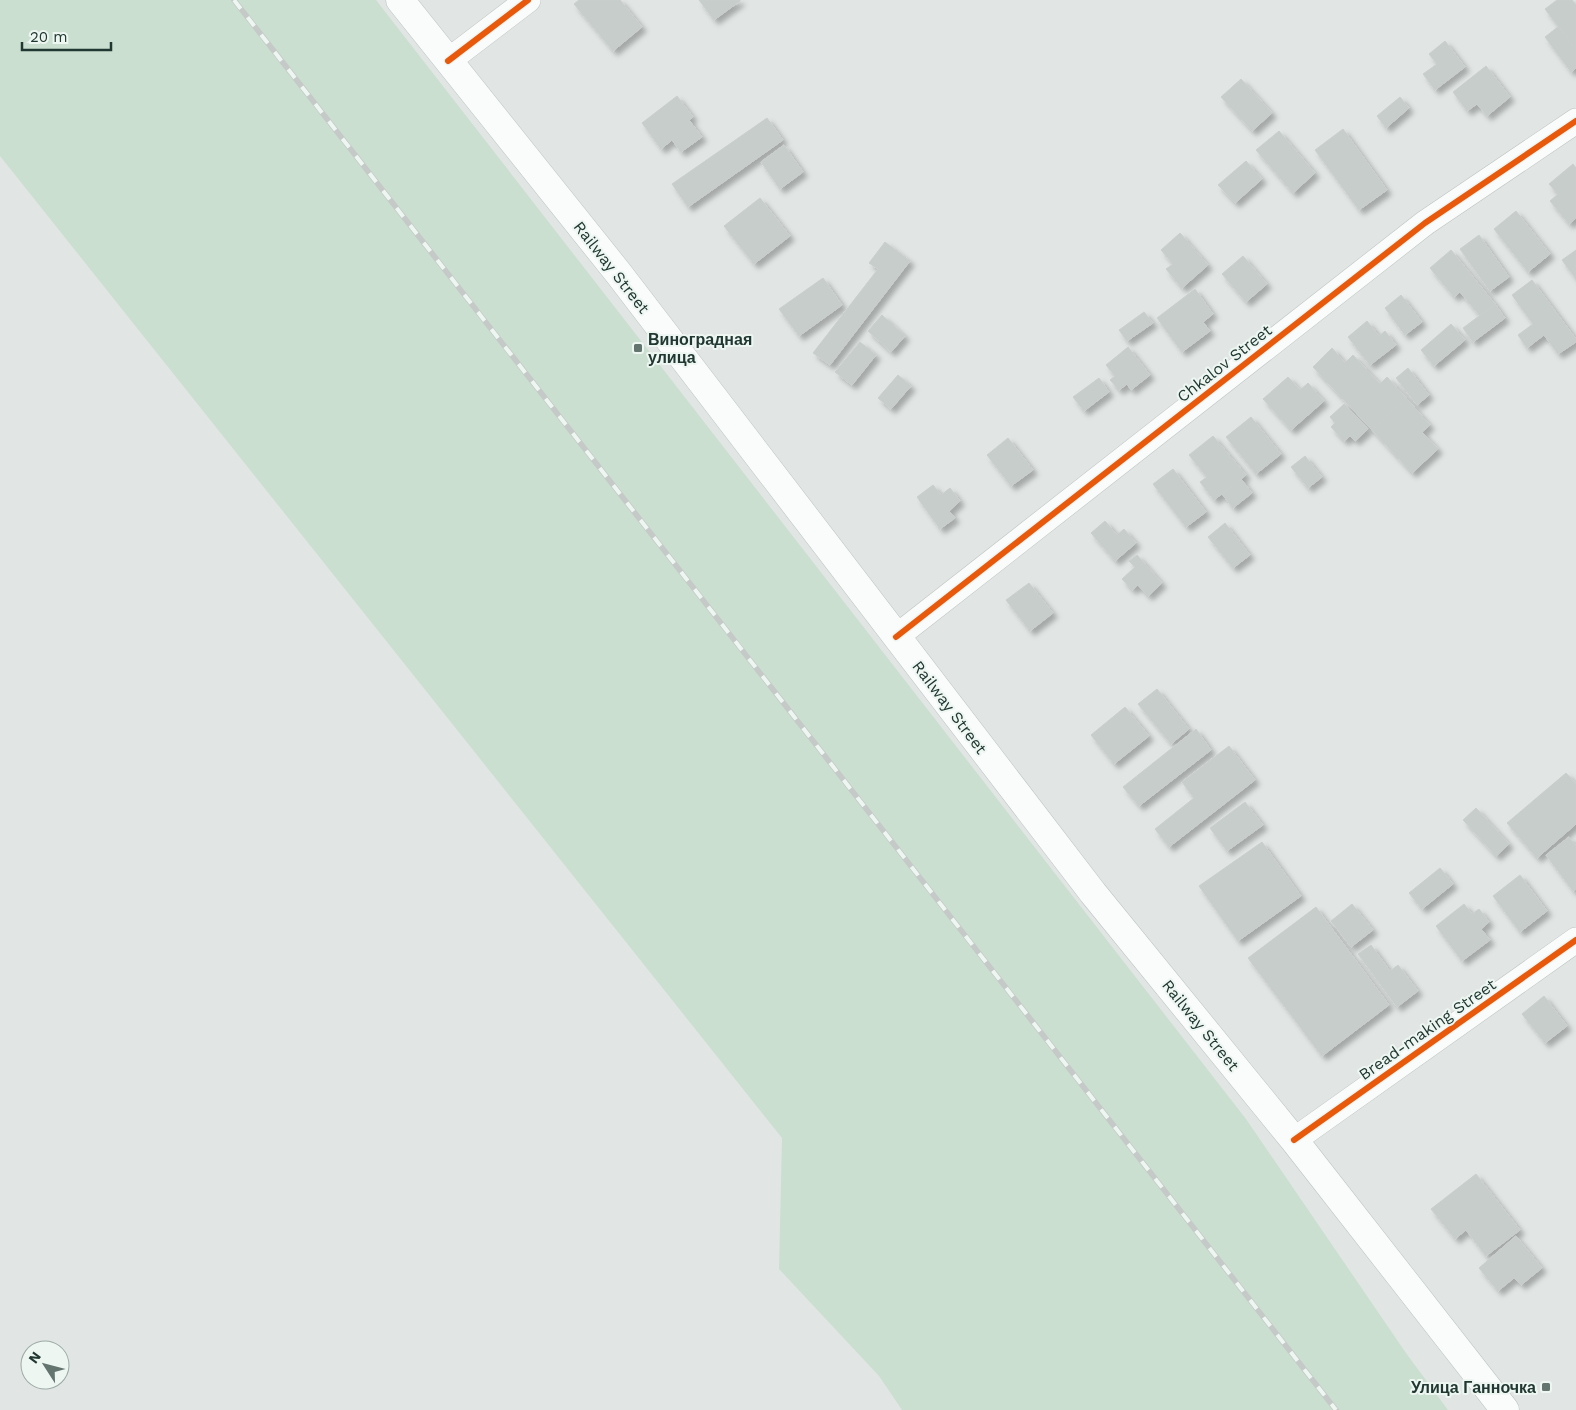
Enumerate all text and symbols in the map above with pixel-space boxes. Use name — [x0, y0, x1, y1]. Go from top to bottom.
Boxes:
scale bar — [22, 20, 111, 52]
text: 20 m — [30, 28, 68, 46]
street label: Railway Street — [570, 217, 654, 317]
street label: Chkalov Street — [1173, 320, 1276, 406]
place label: Виноградная улица — [648, 330, 752, 367]
marker: Виноградная улица — [632, 342, 644, 354]
street label: Railway Street — [908, 657, 991, 758]
street label: Bread-making Street — [1355, 975, 1500, 1084]
street label: Railway Street — [1158, 976, 1243, 1075]
north arrow — [20, 1340, 70, 1390]
text: N — [25, 1348, 44, 1366]
place label: Улица Ганночка — [1411, 1378, 1536, 1397]
marker: Улица Ганночка — [1540, 1381, 1552, 1393]

